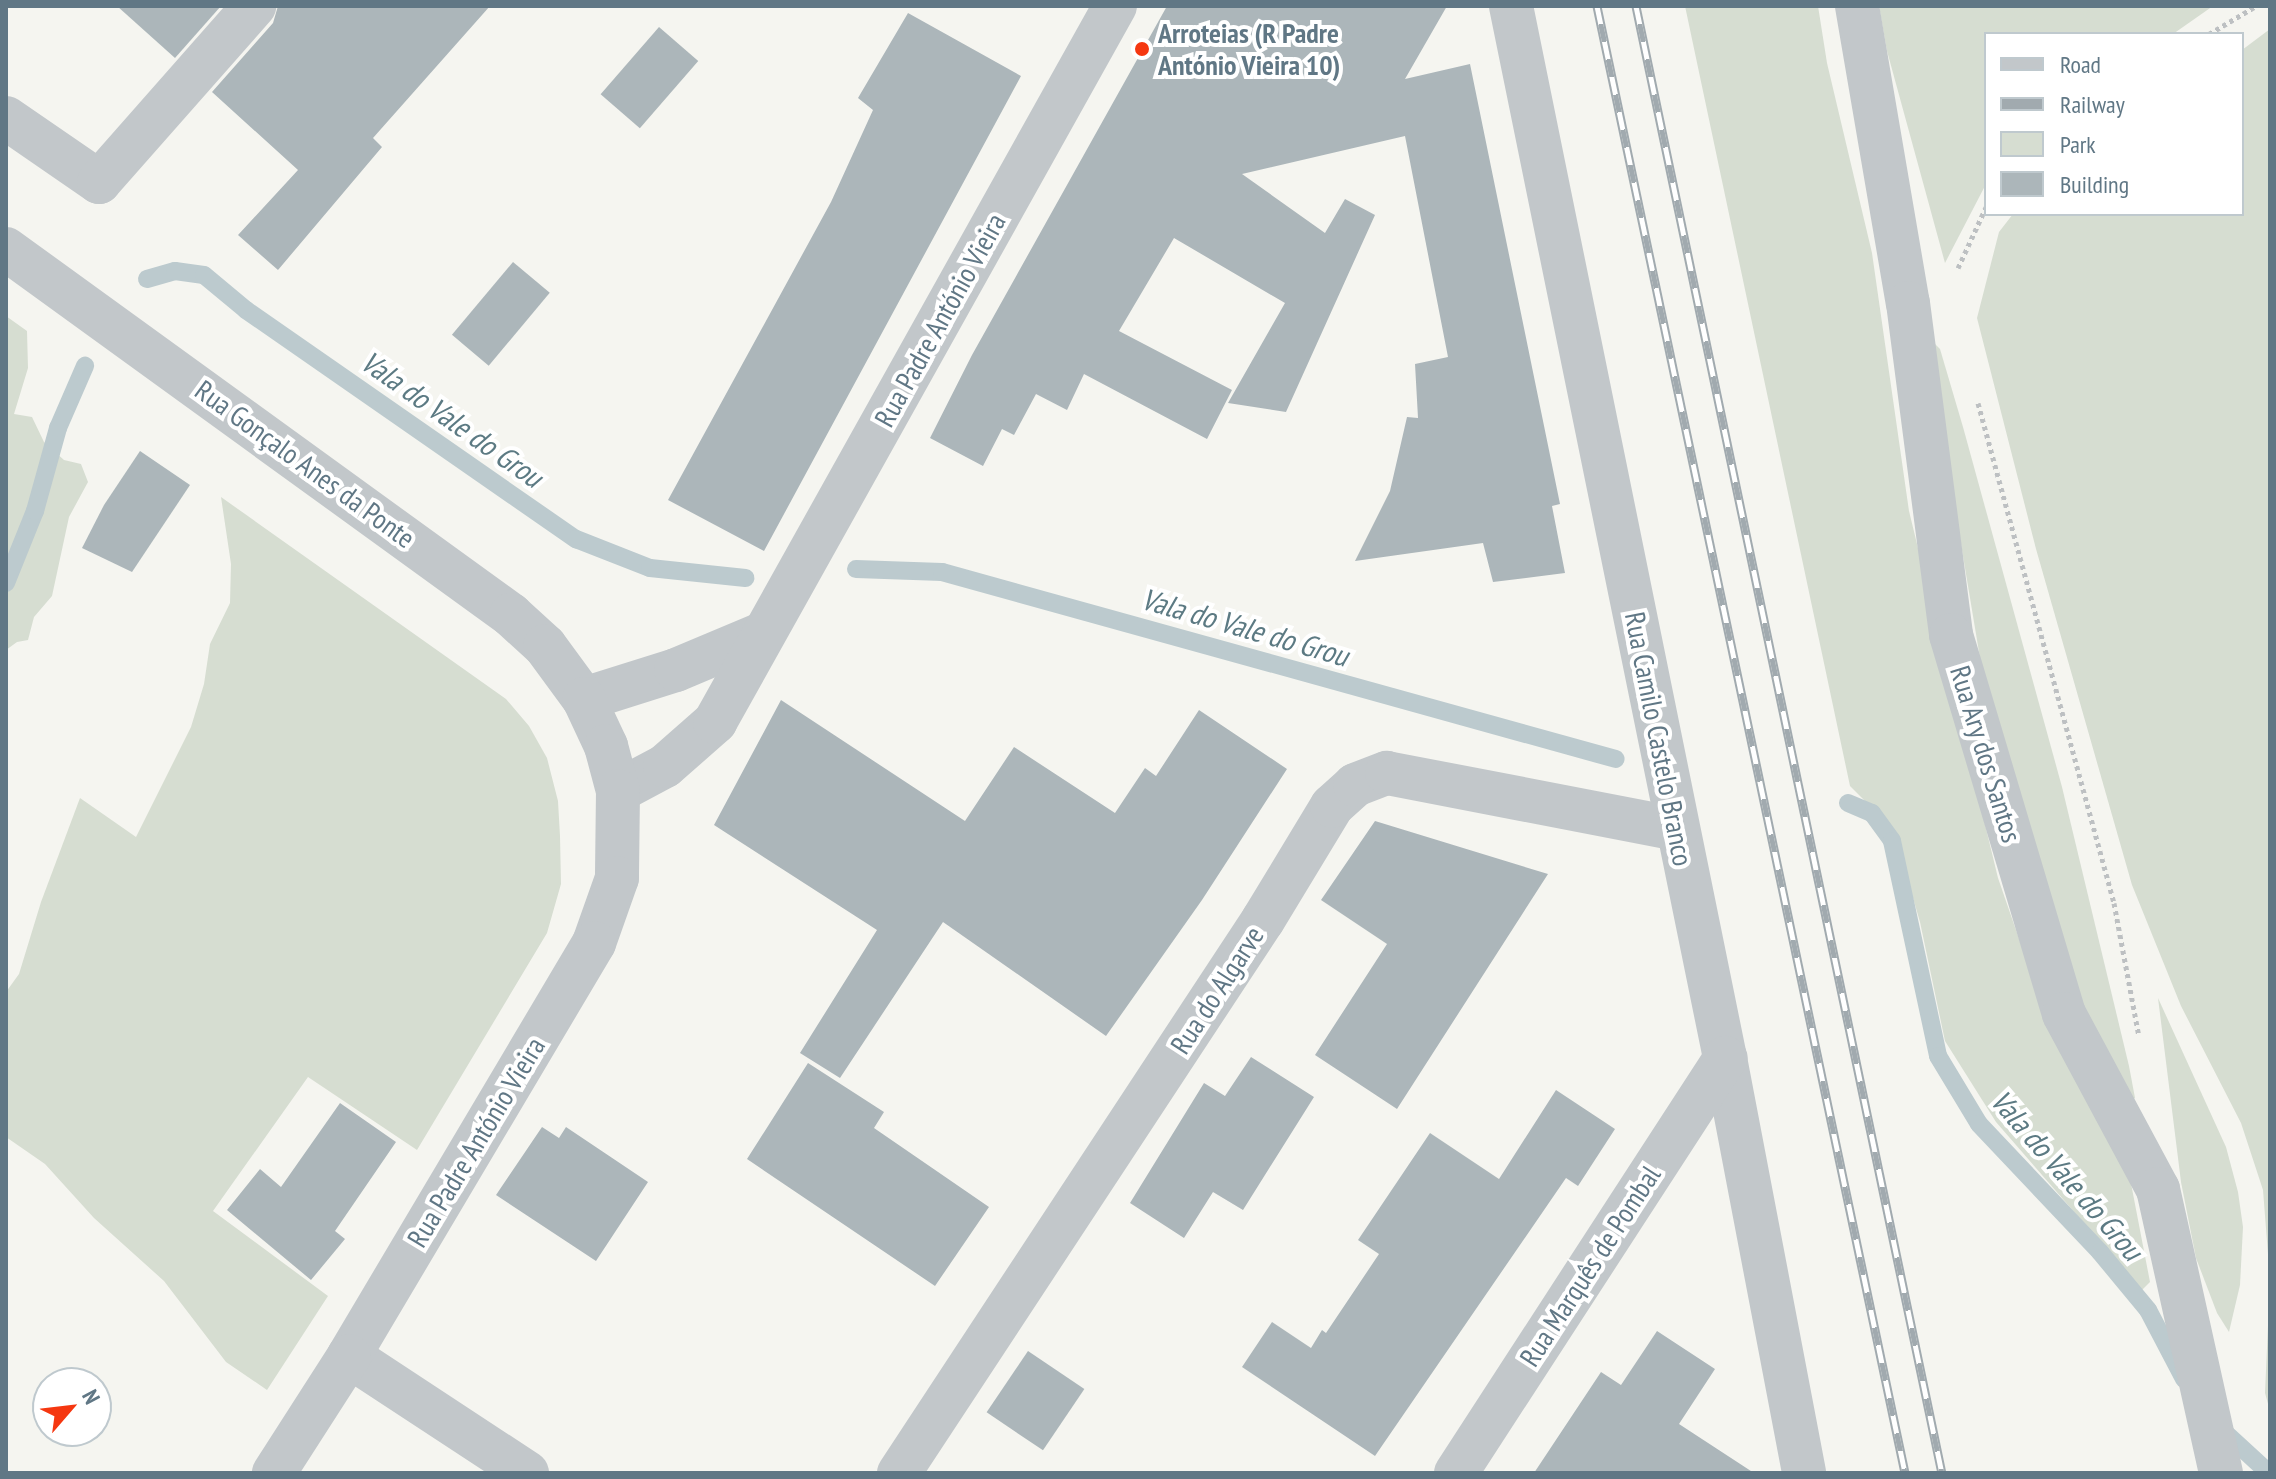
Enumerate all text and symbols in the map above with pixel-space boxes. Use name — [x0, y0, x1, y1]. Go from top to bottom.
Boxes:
place label: Arroteias (R Padre António Vieira 10) — [1158, 16, 1341, 82]
legend — [1984, 32, 2244, 216]
marker: Arroteias (R Padre António Vieira 10) — [1133, 40, 1151, 58]
text: Road — [2060, 49, 2101, 80]
text: Railway — [2060, 89, 2125, 120]
text: Park — [2060, 129, 2096, 160]
text: Building — [2060, 169, 2129, 200]
street label: Rua Padre António Vieira — [867, 207, 1013, 433]
water label: Vala do Vale do Grou — [354, 343, 550, 495]
street label: Rua Gonçalo Anes da Ponte — [188, 373, 422, 555]
water label: Vala do Vale do Grou — [1137, 580, 1353, 674]
street label: Rua Camilo Castelo Branco — [1618, 609, 1700, 869]
street label: Rua Ary dos Santos — [1943, 661, 2029, 847]
street label: Rua do Algarve — [1163, 920, 1271, 1060]
street label: Rua Padre António Vieira — [400, 1030, 552, 1254]
water label: Vala do Vale do Grou — [1983, 1082, 2151, 1268]
street label: Rua Marquês de Pombal — [1513, 1159, 1667, 1373]
north arrow — [32, 1367, 112, 1447]
text: N — [76, 1385, 107, 1408]

